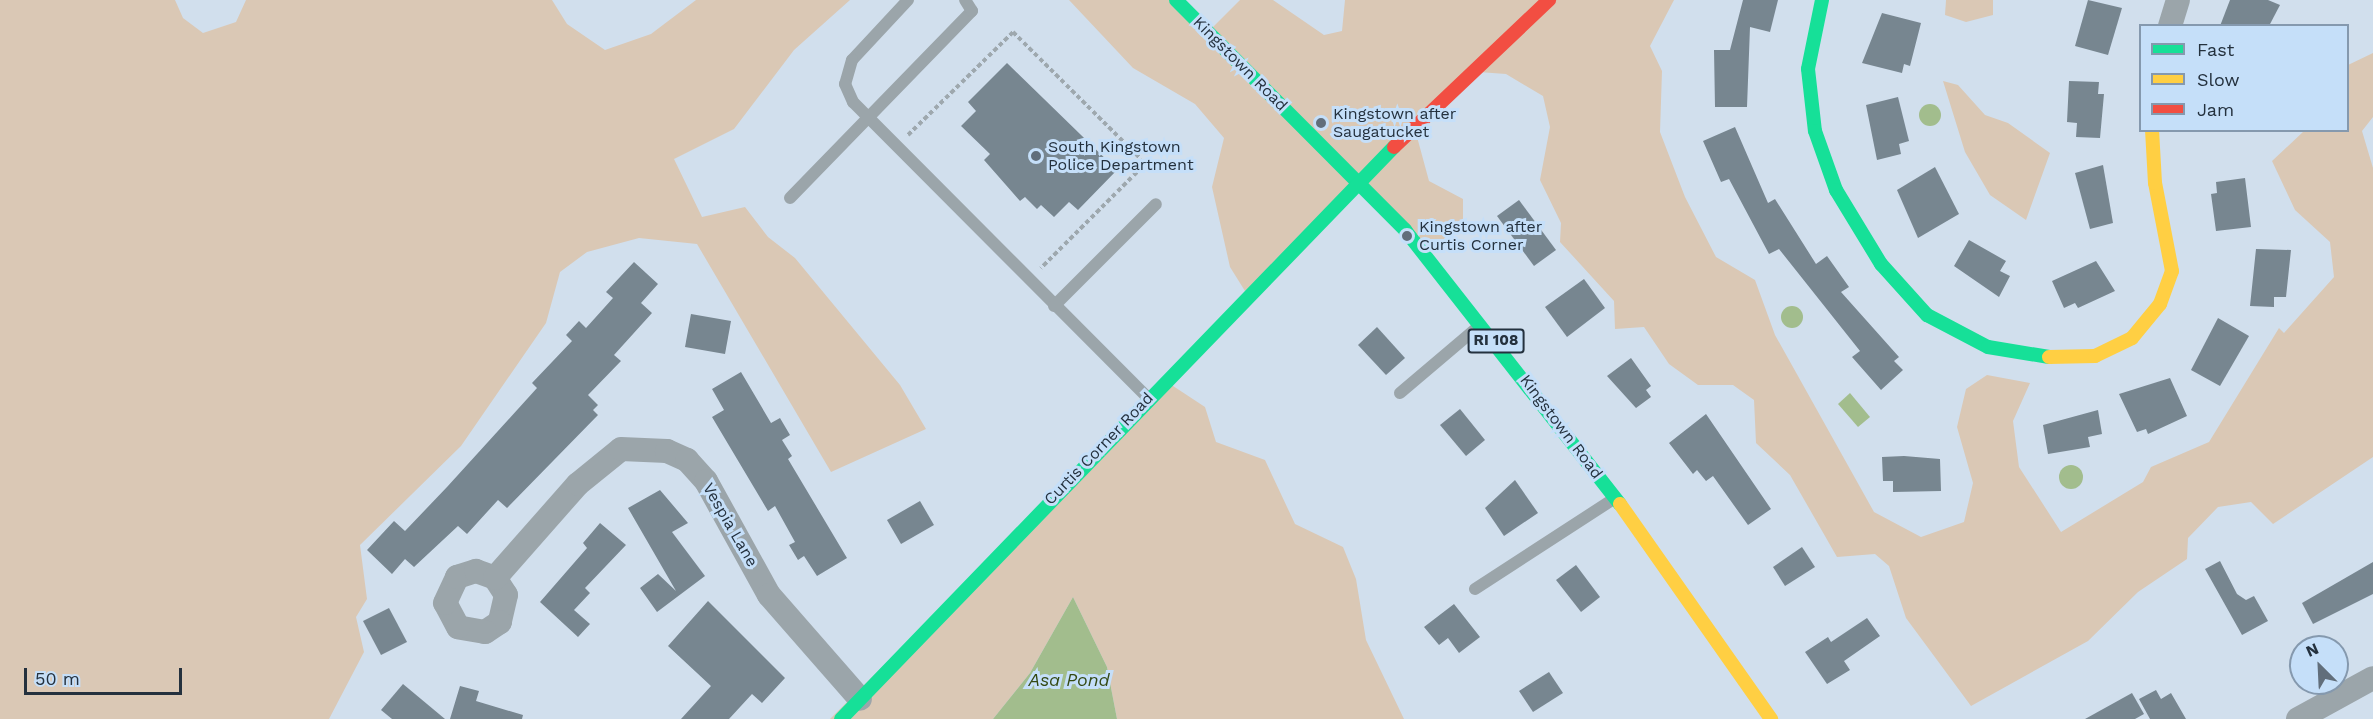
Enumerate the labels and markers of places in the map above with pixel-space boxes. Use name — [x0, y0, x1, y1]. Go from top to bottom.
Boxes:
place label: Kingstown after Saugatucket — [1333, 104, 1456, 142]
marker: Kingstown after Saugatucket — [1314, 116, 1328, 130]
place label: South Kingstown Police Department — [1048, 137, 1194, 175]
marker: South Kingstown Police Department — [1029, 149, 1043, 163]
place label: Kingstown after Curtis Corner — [1419, 217, 1542, 255]
marker: Kingstown after Curtis Corner — [1400, 229, 1414, 243]

